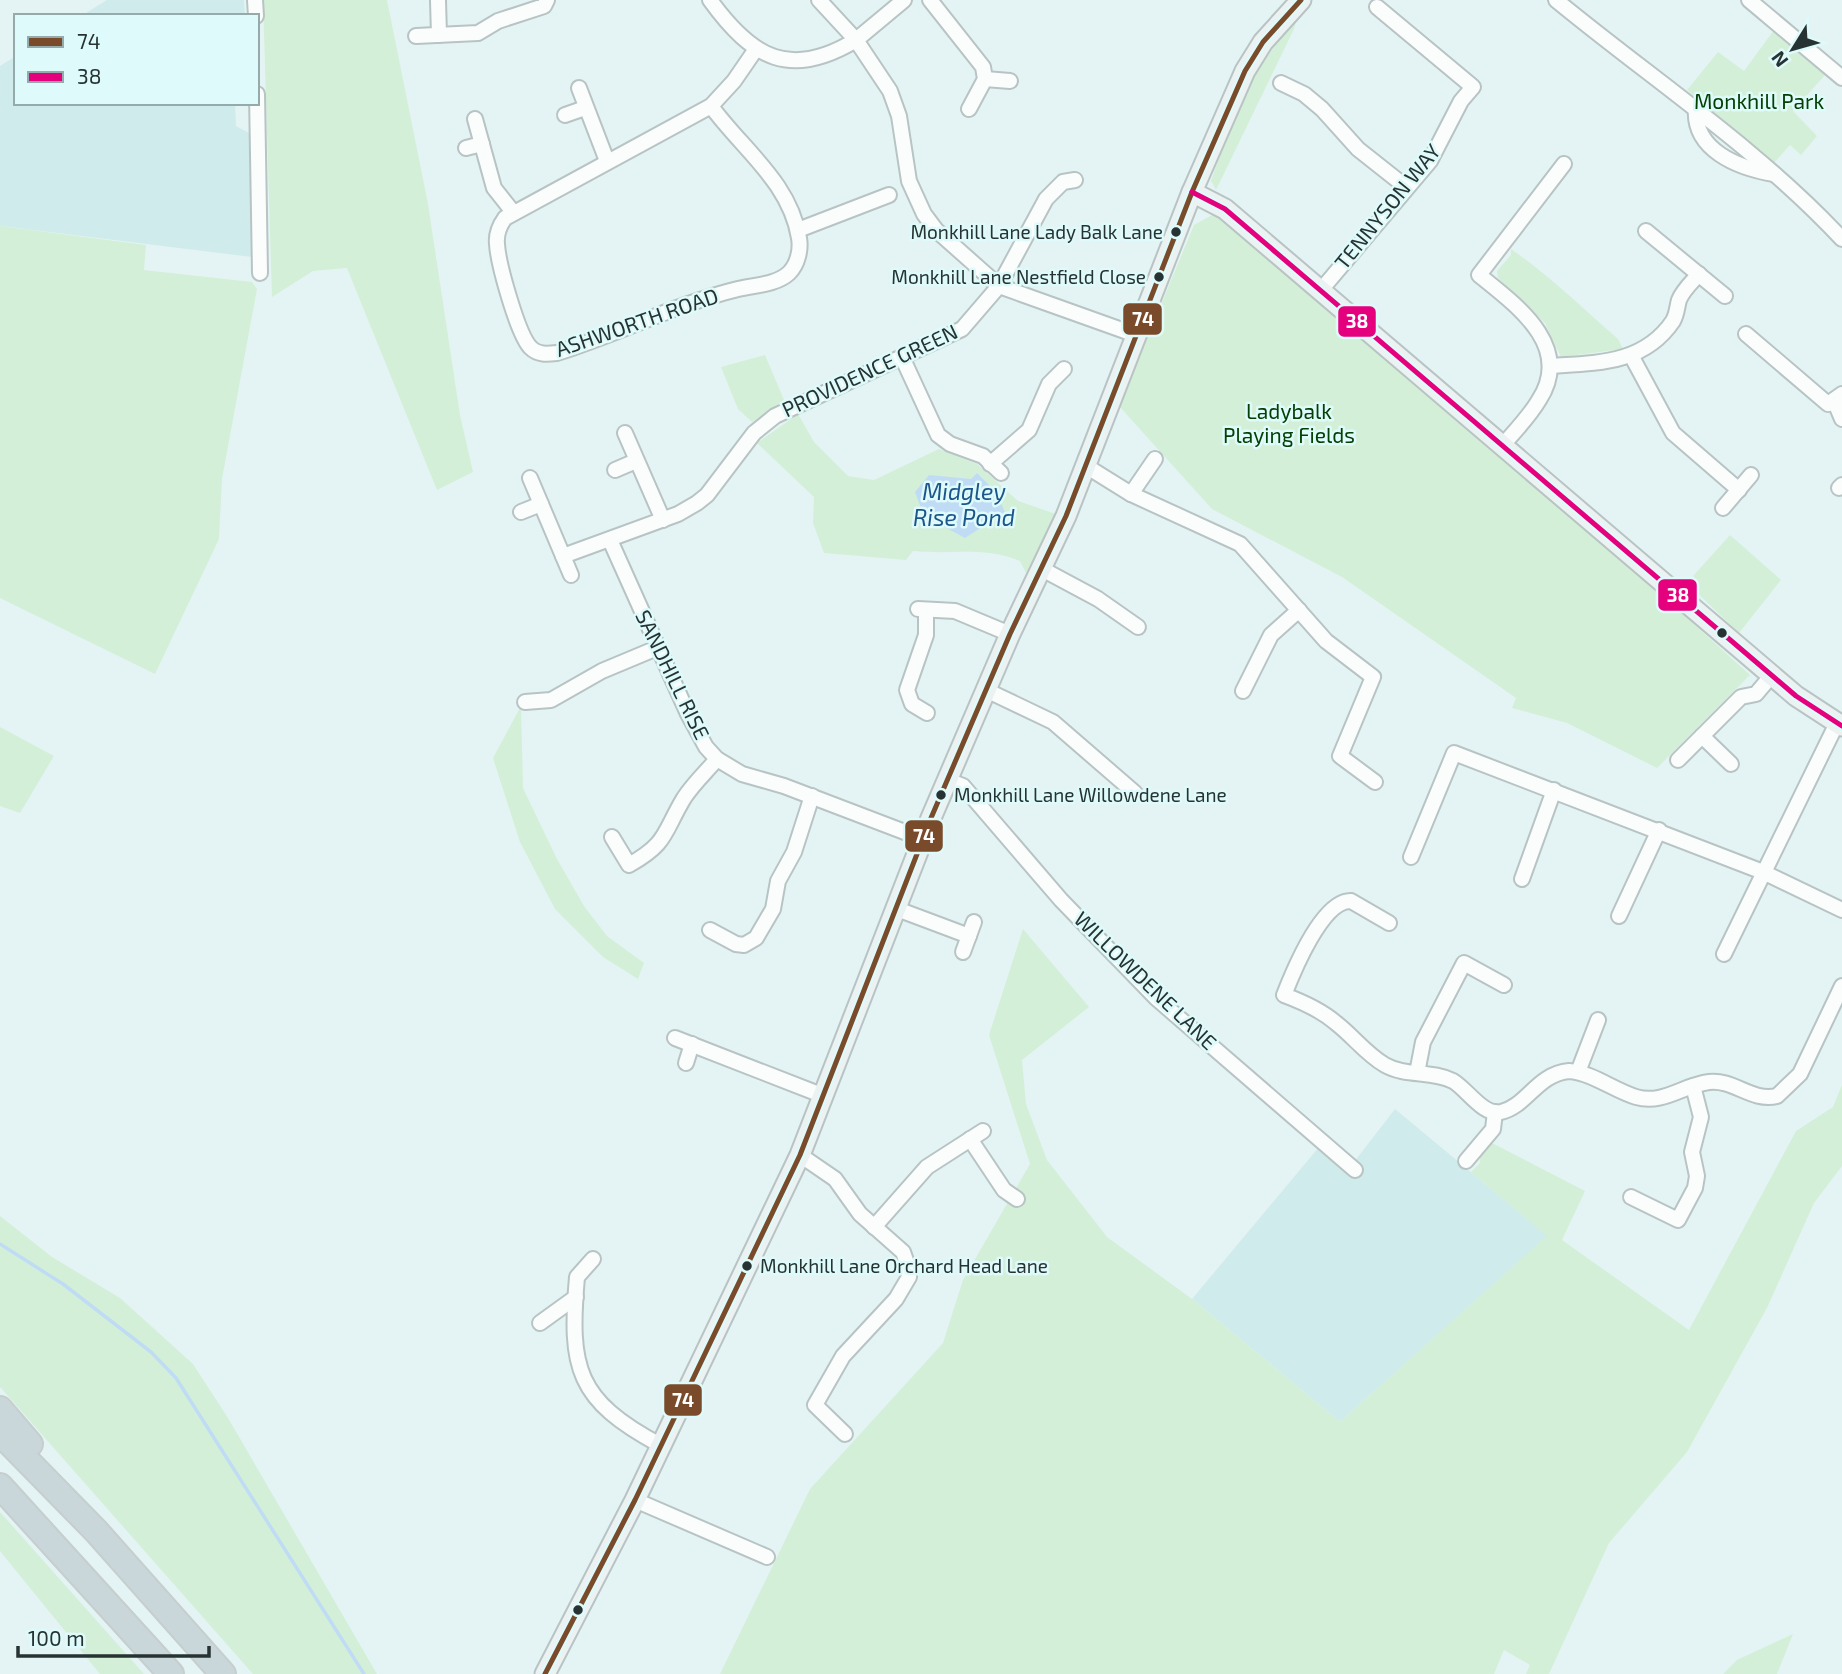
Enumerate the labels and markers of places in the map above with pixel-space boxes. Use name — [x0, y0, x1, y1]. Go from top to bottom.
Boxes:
place label: Monkhill Lane Lady Balk Lane — [910, 220, 1163, 243]
marker: Monkhill Lane Lady Balk Lane — [1169, 225, 1183, 239]
place label: Monkhill Lane Nestfield Close — [891, 265, 1146, 288]
marker: Monkhill Lane Nestfield Close — [1152, 270, 1166, 284]
unlabelled marker — [1715, 626, 1729, 640]
place label: Monkhill Lane Willowdene Lane — [954, 783, 1227, 806]
marker: Monkhill Lane Willowdene Lane — [934, 788, 948, 802]
place label: Monkhill Lane Orchard Head Lane — [760, 1254, 1048, 1277]
marker: Monkhill Lane Orchard Head Lane — [740, 1259, 754, 1273]
unlabelled marker — [571, 1603, 585, 1617]

